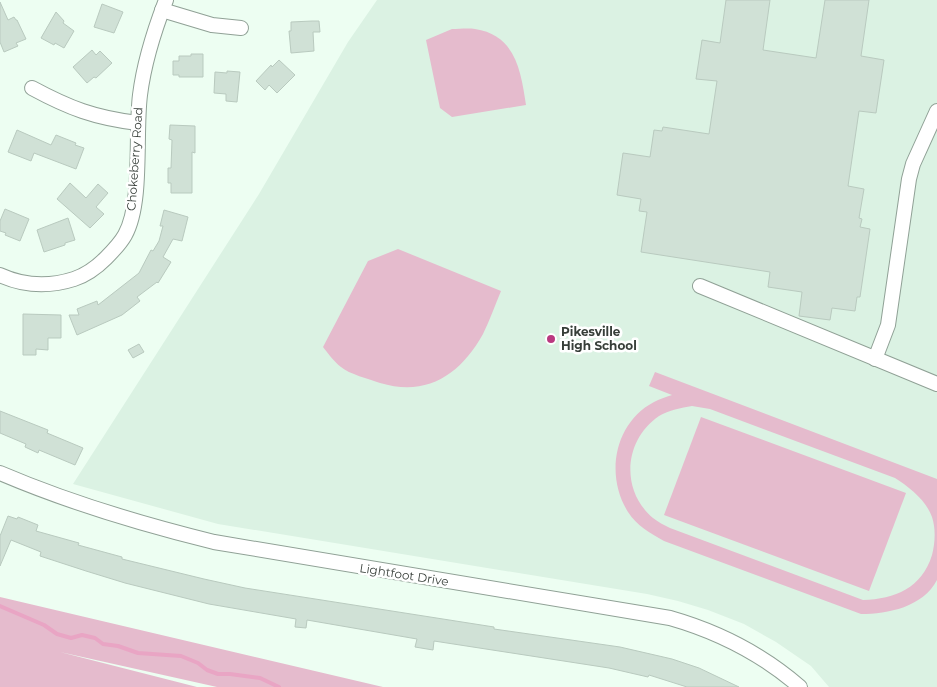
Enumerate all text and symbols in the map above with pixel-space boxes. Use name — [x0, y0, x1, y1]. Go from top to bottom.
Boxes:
street label: Chokeberry Road — [123, 106, 146, 211]
place label: Pikesville High School — [561, 324, 637, 353]
marker: Pikesville High School — [545, 333, 557, 345]
street label: Lightfoot Drive — [358, 560, 450, 589]

